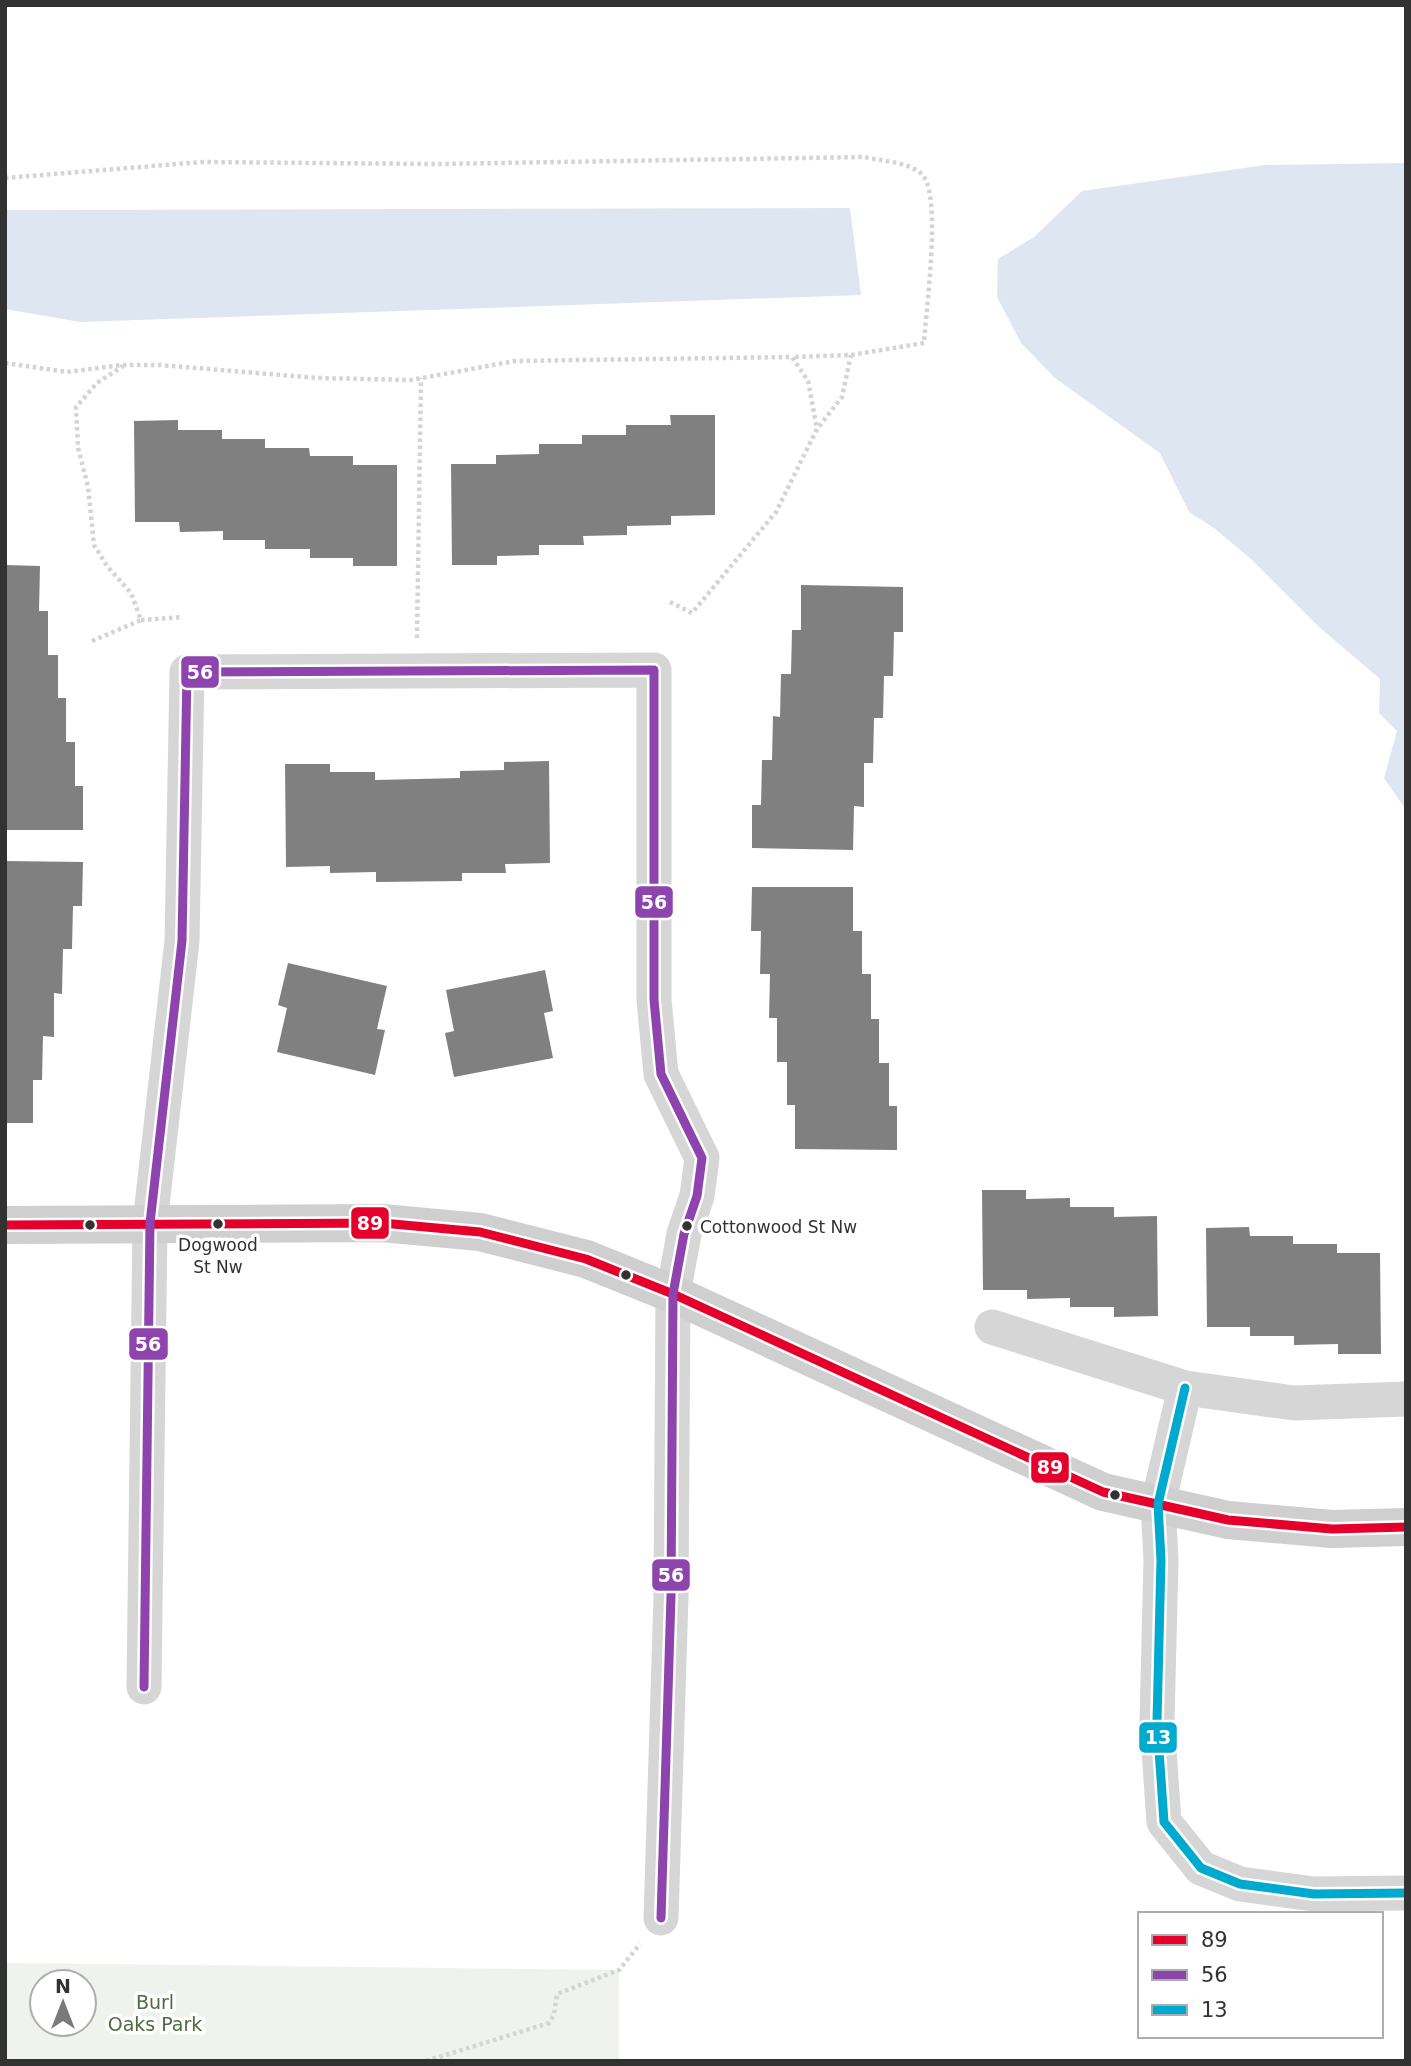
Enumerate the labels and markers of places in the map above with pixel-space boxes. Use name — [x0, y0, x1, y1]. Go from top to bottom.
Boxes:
marker: Dogwood St Nw — [211, 1217, 225, 1231]
place label: Cottonwood St Nw — [700, 1217, 857, 1237]
unlabelled marker — [83, 1218, 97, 1232]
marker: Cottonwood St Nw — [680, 1219, 694, 1233]
place label: Dogwood St Nw — [178, 1235, 258, 1277]
unlabelled marker — [619, 1268, 633, 1282]
unlabelled marker — [1108, 1488, 1122, 1502]

